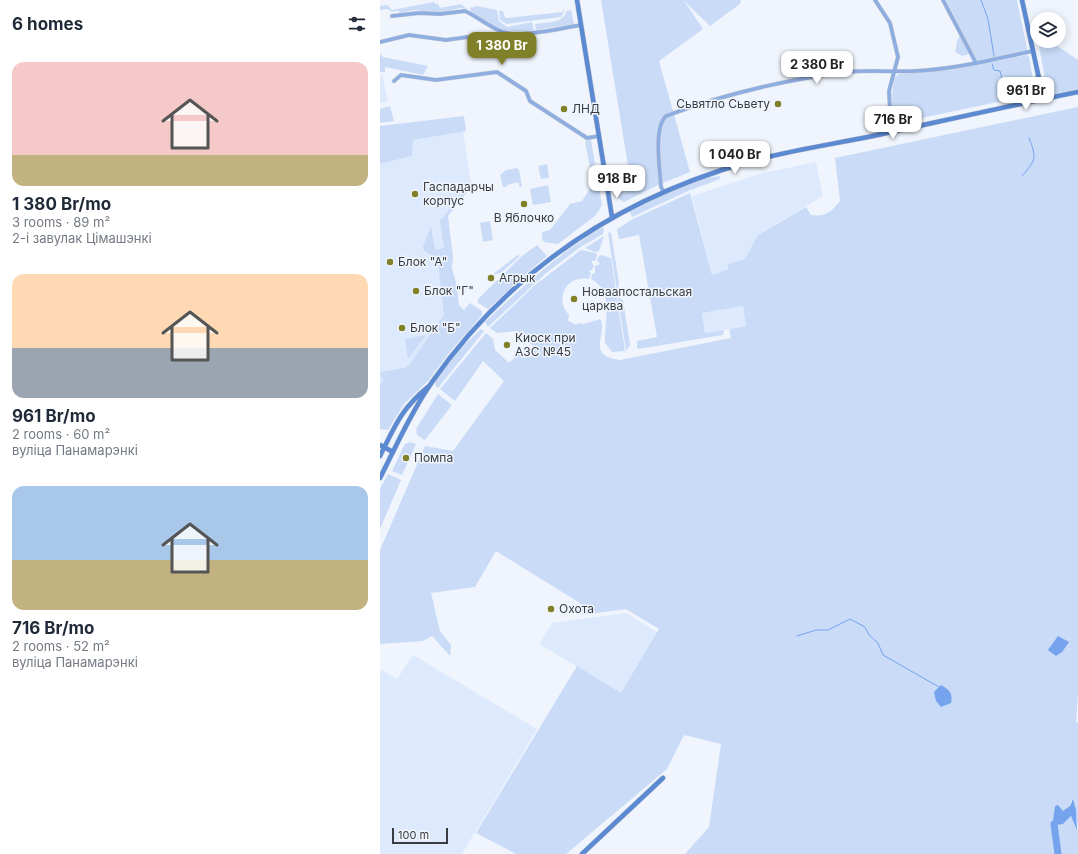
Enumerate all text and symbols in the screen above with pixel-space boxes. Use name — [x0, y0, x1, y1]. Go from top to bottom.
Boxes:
map controls — [1030, 12, 1066, 48]
button: layers — [1030, 12, 1066, 48]
icon: filters — [346, 13, 368, 35]
text: 6 homes — [12, 14, 83, 34]
pin: 1 380 Br — [461, 32, 543, 66]
text: 1 380 Br — [476, 37, 528, 53]
pin: 2 380 Br — [776, 51, 858, 85]
text: 2 380 Br — [790, 56, 844, 72]
pin: 961 Br — [993, 77, 1059, 111]
text: 961 Br — [1006, 82, 1046, 98]
icon: home — [154, 88, 226, 160]
place label: Сьвятло Сьвету — [676, 96, 770, 111]
marker: Сьвятло Сьвету — [773, 99, 783, 109]
place label: ЛНД — [572, 101, 600, 116]
marker: ЛНД — [559, 104, 569, 114]
pin: 716 Br — [860, 106, 926, 140]
text: 716 Br — [874, 111, 912, 127]
pin: 1 040 Br — [694, 141, 776, 175]
text: 1 040 Br — [709, 146, 761, 162]
pin: 918 Br — [584, 165, 650, 199]
text: 918 Br — [597, 170, 637, 186]
place label: Гаспадарчы корпус — [423, 179, 494, 208]
marker: Гаспадарчы корпус — [410, 189, 420, 199]
text: 1 380 Br/mo — [12, 194, 111, 214]
marker: В Яблочко — [519, 199, 529, 209]
place label: В Яблочко — [494, 210, 554, 225]
text: 3 rooms · 89 m² — [12, 214, 110, 230]
text: 2-і завулак Цімашэнкі — [12, 230, 152, 246]
place label: Блок "А" — [398, 254, 447, 269]
marker: Блок "А" — [385, 257, 395, 267]
place label: Агрык — [499, 270, 536, 285]
marker: Агрык — [486, 273, 496, 283]
place label: Блок "Г" — [424, 283, 474, 298]
place label: Новаапостальская царква — [582, 284, 692, 313]
marker: Блок "Г" — [411, 286, 421, 296]
marker: Новаапостальская царква — [569, 294, 579, 304]
icon: home — [154, 300, 226, 372]
place label: Блок "Б" — [410, 320, 461, 335]
marker: Блок "Б" — [397, 323, 407, 333]
place label: Киоск при АЗС №45 — [515, 330, 576, 359]
marker: Киоск при АЗС №45 — [502, 340, 512, 350]
text: 961 Br/mo — [12, 406, 96, 426]
text: 2 rooms · 60 m² — [12, 426, 110, 442]
text: вуліца Панамарэнкі — [12, 442, 138, 458]
place label: Помпа — [414, 450, 453, 465]
marker: Помпа — [401, 453, 411, 463]
icon: home — [154, 512, 226, 584]
place label: Охота — [559, 601, 594, 616]
marker: Охота — [546, 604, 556, 614]
text: 716 Br/mo — [12, 618, 94, 638]
text: 2 rooms · 52 m² — [12, 638, 110, 654]
text: вуліца Панамарэнкі — [12, 654, 138, 670]
scale bar — [392, 826, 448, 845]
text: 100 m — [398, 828, 429, 842]

